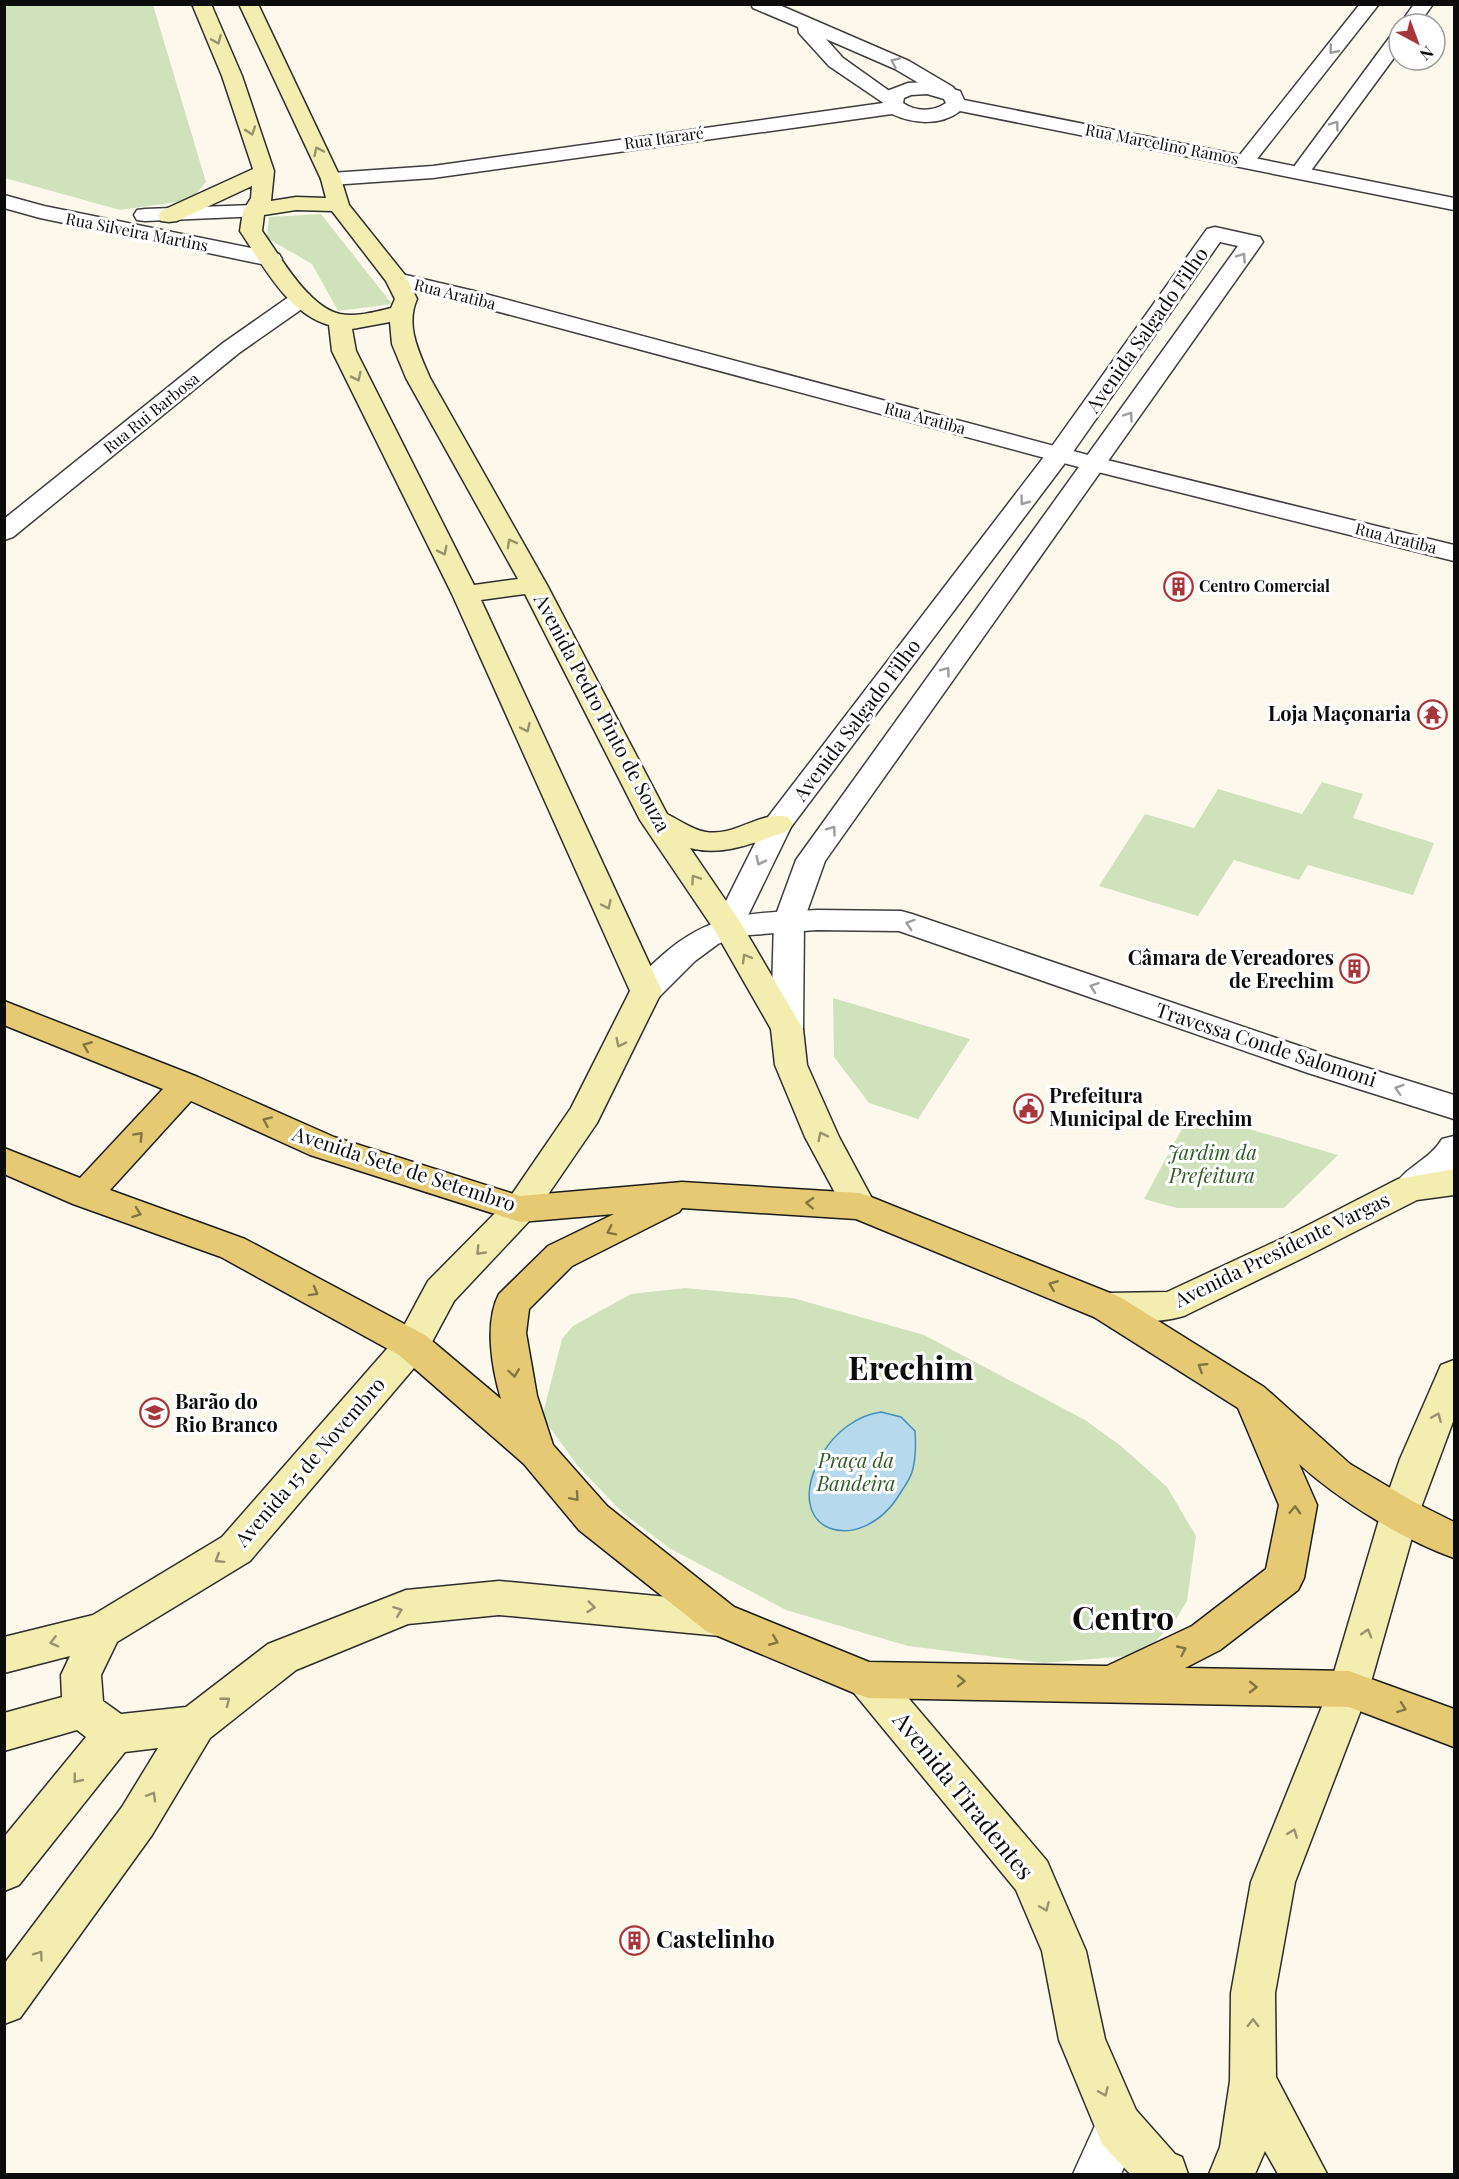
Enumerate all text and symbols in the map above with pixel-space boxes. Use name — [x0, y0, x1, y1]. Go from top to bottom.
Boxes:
north arrow — [1387, 12, 1447, 72]
one-way arrow — [210, 34, 222, 45]
text: N — [1416, 42, 1438, 66]
one-way arrow — [1330, 43, 1341, 54]
one-way arrow — [891, 58, 902, 70]
street label: Rua Marcelino Ramos — [1084, 118, 1241, 169]
one-way arrow — [1328, 120, 1339, 131]
street label: Rua Itararé — [623, 122, 705, 153]
one-way arrow — [243, 125, 256, 136]
one-way arrow — [313, 147, 325, 158]
street label: Rua Silveira Martins — [64, 207, 210, 256]
street label: Avenida Salgado Filho — [1078, 241, 1213, 418]
one-way arrow — [1235, 253, 1246, 264]
street label: Rua Aratiba — [412, 273, 498, 314]
street label: Rua Rui Barbosa — [98, 367, 203, 458]
one-way arrow — [349, 370, 361, 381]
street label: Rua Aratiba — [882, 397, 968, 438]
one-way arrow — [1122, 411, 1133, 422]
one-way arrow — [1020, 494, 1031, 505]
street label: Rua Aratiba — [1353, 517, 1439, 558]
one-way arrow — [506, 539, 518, 549]
one-way arrow — [436, 545, 448, 556]
building icon: Centro Comercial — [1162, 570, 1194, 602]
place label: Centro Comercial — [1199, 575, 1330, 596]
street label: Avenida Pedro Pinto de Souza — [528, 588, 678, 836]
street label: Avenida Salgado Filho — [785, 632, 926, 806]
one-way arrow — [939, 667, 950, 678]
temple icon: Loja Maçonaria — [1416, 698, 1448, 730]
place label: Loja Maçonaria — [1268, 699, 1412, 726]
one-way arrow — [518, 721, 530, 732]
one-way arrow — [825, 826, 836, 837]
one-way arrow — [756, 855, 768, 866]
one-way arrow — [691, 875, 702, 886]
one-way arrow — [599, 899, 611, 910]
one-way arrow — [905, 919, 916, 932]
place label: Câmara de Vereadores de Erechim — [1128, 943, 1334, 993]
building icon: Câmara de Vereadores de Erechim — [1339, 953, 1371, 985]
one-way arrow — [742, 954, 753, 964]
one-way arrow — [1089, 982, 1100, 995]
street label: Travessa Conde Salomoni — [1153, 995, 1380, 1092]
one-way arrow — [615, 1037, 627, 1048]
one-way arrow — [82, 1041, 93, 1053]
place label: Prefeitura Municipal de Erechim — [1049, 1081, 1252, 1131]
one-way arrow — [1394, 1084, 1405, 1096]
public building icon: Prefeitura Municipal de Erechim — [1012, 1092, 1044, 1124]
one-way arrow — [262, 1116, 273, 1128]
street label: Avenida Sete de Setembro — [289, 1118, 519, 1216]
one-way arrow — [817, 1131, 829, 1142]
one-way arrow — [132, 1132, 143, 1143]
park label: Jardim da Prefeitura — [1167, 1138, 1257, 1188]
street label: Avenida Presidente Vargas — [1168, 1185, 1393, 1313]
one-way arrow — [806, 1197, 815, 1210]
one-way arrow — [131, 1206, 142, 1218]
one-way arrow — [606, 1223, 617, 1235]
one-way arrow — [476, 1243, 487, 1254]
one-way arrow — [1048, 1280, 1059, 1292]
one-way arrow — [308, 1285, 319, 1296]
district label: Erechim — [848, 1345, 974, 1388]
one-way arrow — [1198, 1362, 1208, 1374]
one-way arrow — [508, 1369, 520, 1378]
street label: Avenida 15 de Novembro — [227, 1371, 390, 1552]
place label: Barão do Rio Branco — [175, 1387, 278, 1437]
school or university icon: Barão do Rio Branco — [138, 1397, 170, 1429]
one-way arrow — [1430, 1412, 1442, 1423]
park label: Praça da Bandeira — [816, 1446, 895, 1496]
one-way arrow — [568, 1490, 579, 1501]
one-way arrow — [1289, 1505, 1302, 1514]
one-way arrow — [214, 1552, 225, 1563]
district label: Centro — [1072, 1595, 1174, 1638]
one-way arrow — [586, 1600, 595, 1613]
one-way arrow — [391, 1606, 402, 1618]
one-way arrow — [1360, 1628, 1372, 1639]
one-way arrow — [768, 1634, 779, 1646]
one-way arrow — [49, 1635, 59, 1648]
one-way arrow — [1176, 1645, 1187, 1657]
one-way arrow — [957, 1675, 966, 1688]
one-way arrow — [1248, 1681, 1257, 1693]
one-way arrow — [220, 1697, 231, 1708]
one-way arrow — [1396, 1701, 1407, 1714]
street label: Avenida Tiradentes — [886, 1703, 1042, 1885]
one-way arrow — [73, 1772, 84, 1783]
one-way arrow — [145, 1792, 157, 1802]
one-way arrow — [1285, 1829, 1298, 1839]
one-way arrow — [1038, 1901, 1050, 1912]
place label: Castelinho — [656, 1922, 775, 1954]
building icon: Castelinho — [619, 1924, 651, 1956]
one-way arrow — [32, 1950, 43, 1961]
one-way arrow — [1247, 2018, 1259, 2027]
one-way arrow — [1097, 2086, 1109, 2097]

